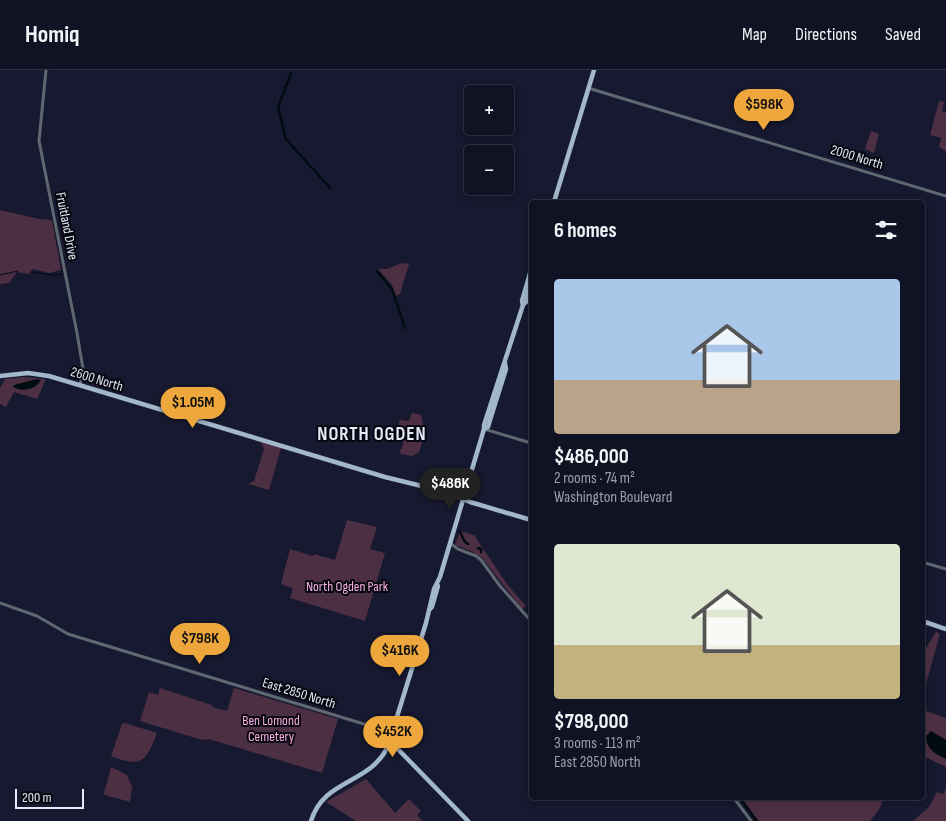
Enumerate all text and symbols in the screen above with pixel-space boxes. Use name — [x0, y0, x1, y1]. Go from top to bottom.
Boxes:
text: Homiq — [25, 20, 79, 49]
text: Map — [742, 24, 767, 45]
text: Directions — [795, 24, 857, 45]
text: Saved — [885, 24, 921, 45]
map controls — [464, 85, 514, 195]
button: + — [464, 85, 514, 135]
pin: $598K — [729, 88, 799, 131]
text: $598K — [745, 95, 783, 114]
street label: 2000 North — [829, 141, 885, 173]
button: − — [464, 145, 514, 195]
street label: Fruitland Drive — [52, 191, 82, 261]
icon: filters — [872, 216, 900, 244]
text: 6 homes — [554, 218, 617, 243]
icon: home — [682, 311, 772, 401]
street label: 2600 North — [69, 363, 125, 395]
pin: $1.05M — [152, 386, 234, 429]
text: $1.05M — [172, 393, 214, 412]
district label: NORTH OGDEN — [317, 423, 427, 446]
text: $486,000 — [554, 444, 629, 469]
pin: $486K — [415, 468, 485, 510]
text: 2 rooms · 74 m² — [554, 469, 635, 488]
text: $486K — [431, 474, 469, 493]
text: Washington Boulevard — [554, 488, 673, 507]
icon: home — [682, 576, 772, 666]
park label: North Ogden Park — [306, 578, 389, 595]
pin: $798K — [165, 622, 235, 665]
text: $798K — [181, 629, 219, 648]
pin: $416K — [365, 634, 435, 677]
text: $416K — [381, 641, 419, 660]
street label: East 2850 North — [260, 674, 338, 712]
text: $798,000 — [554, 709, 628, 734]
park label: Ben Lomond Cemetery — [242, 712, 300, 745]
pin: $452K — [358, 716, 428, 758]
text: $452K — [374, 722, 412, 741]
text: 3 rooms · 113 m² — [554, 734, 641, 753]
text: East 2850 North — [554, 753, 641, 772]
scale bar — [15, 786, 84, 809]
text: 200 m — [22, 789, 51, 806]

